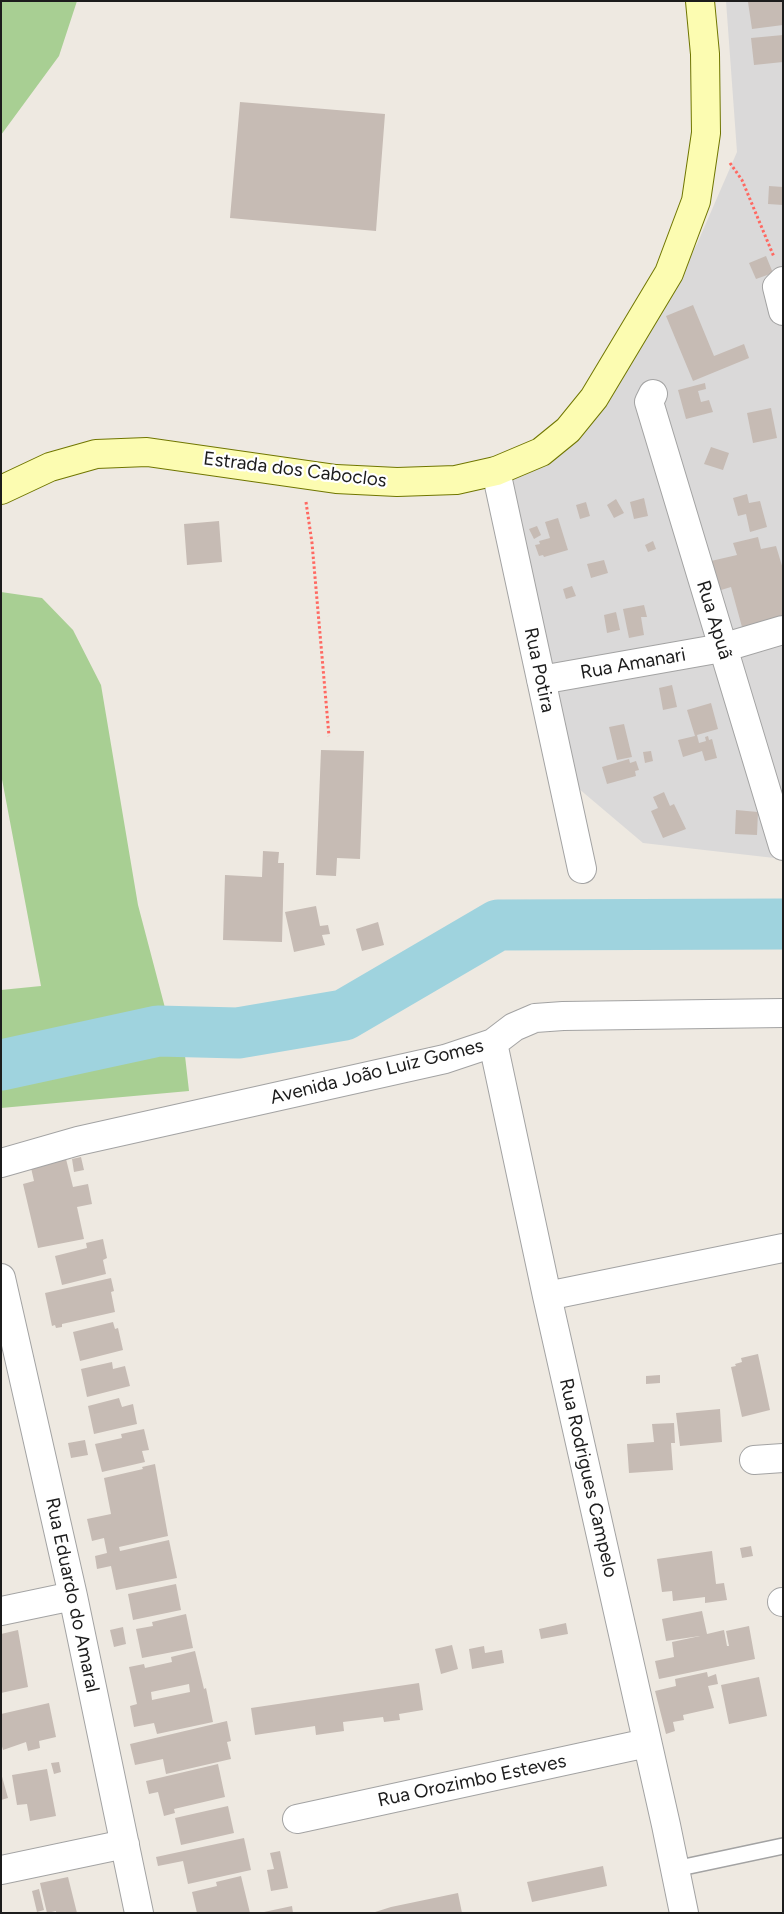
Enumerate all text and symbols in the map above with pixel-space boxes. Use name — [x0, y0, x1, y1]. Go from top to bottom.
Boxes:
street label: Estrada dos Caboclos — [202, 447, 388, 493]
street label: Rua Apuã — [691, 578, 737, 662]
street label: Rua Potira — [519, 625, 559, 715]
street label: Rua Amanari — [578, 644, 688, 684]
street label: Avenida João Luiz Gomes — [268, 1034, 486, 1110]
street label: Rua Rodrigues Campelo — [554, 1376, 622, 1580]
street label: Rua Eduardo do Amaral — [40, 1495, 104, 1695]
street label: Rua Orozimbo Esteves — [376, 1750, 568, 1812]

